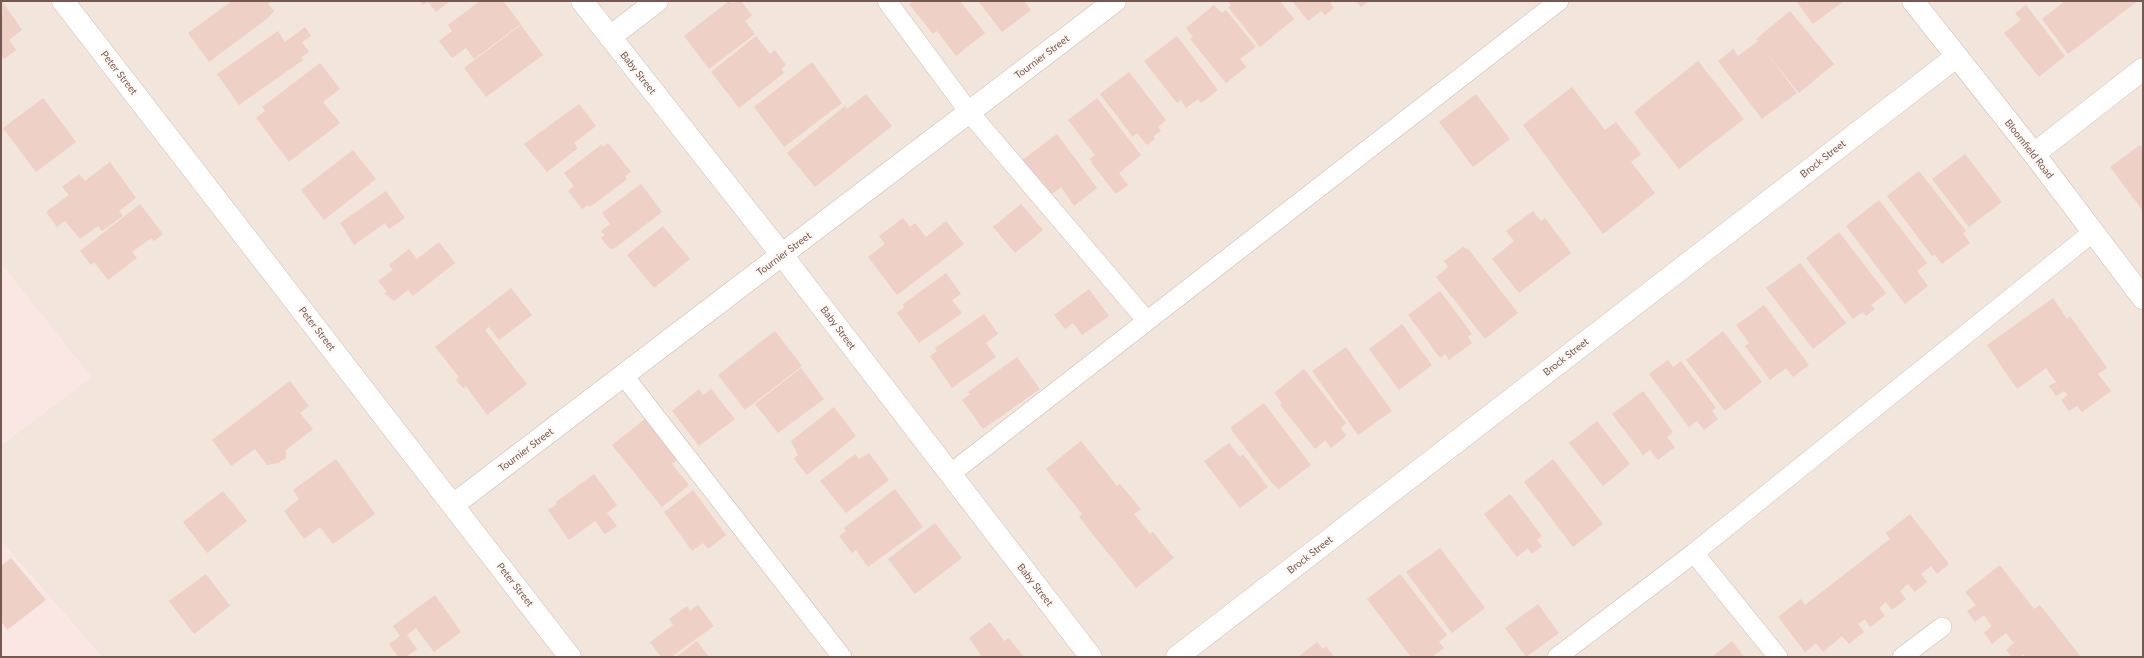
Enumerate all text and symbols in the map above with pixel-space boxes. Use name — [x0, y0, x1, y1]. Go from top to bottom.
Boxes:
street label: Tournier Street — [1012, 33, 1072, 81]
street label: Peter Street — [98, 49, 140, 97]
street label: Baby Street — [618, 49, 658, 97]
street label: Bloomfield Road — [2002, 117, 2056, 181]
street label: Brock Street — [1798, 138, 1848, 180]
street label: Tournier Street — [754, 230, 814, 278]
street label: Baby Street — [818, 304, 858, 352]
street label: Peter Street — [296, 305, 338, 353]
street label: Brock Street — [1541, 336, 1591, 378]
street label: Tournier Street — [496, 426, 556, 474]
street label: Brock Street — [1285, 534, 1335, 576]
street label: Peter Street — [494, 561, 536, 609]
street label: Baby Street — [1015, 561, 1055, 609]

